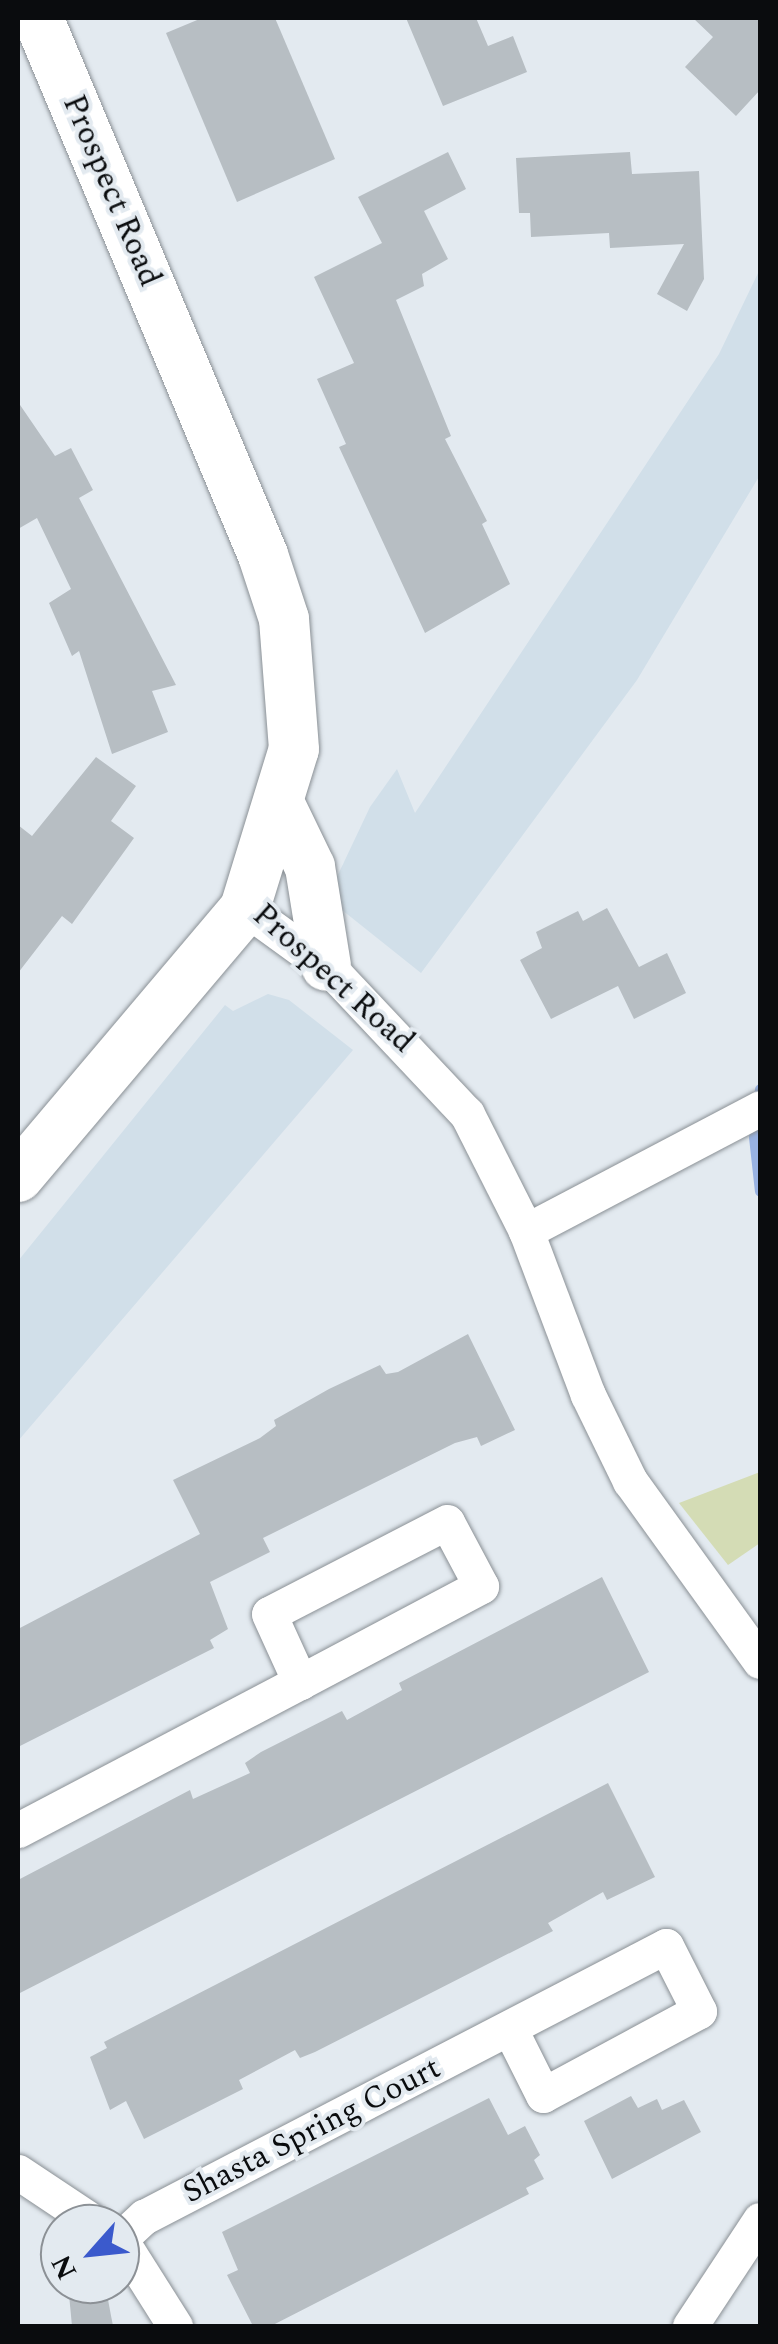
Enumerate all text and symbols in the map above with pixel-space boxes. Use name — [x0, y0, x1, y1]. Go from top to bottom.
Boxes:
street label: Prospect Road — [53, 89, 169, 293]
street label: Prospect Road — [244, 896, 422, 1062]
street label: Shasta Spring Court — [177, 2049, 447, 2213]
north arrow — [40, 2204, 140, 2304]
text: N — [40, 2247, 89, 2287]

